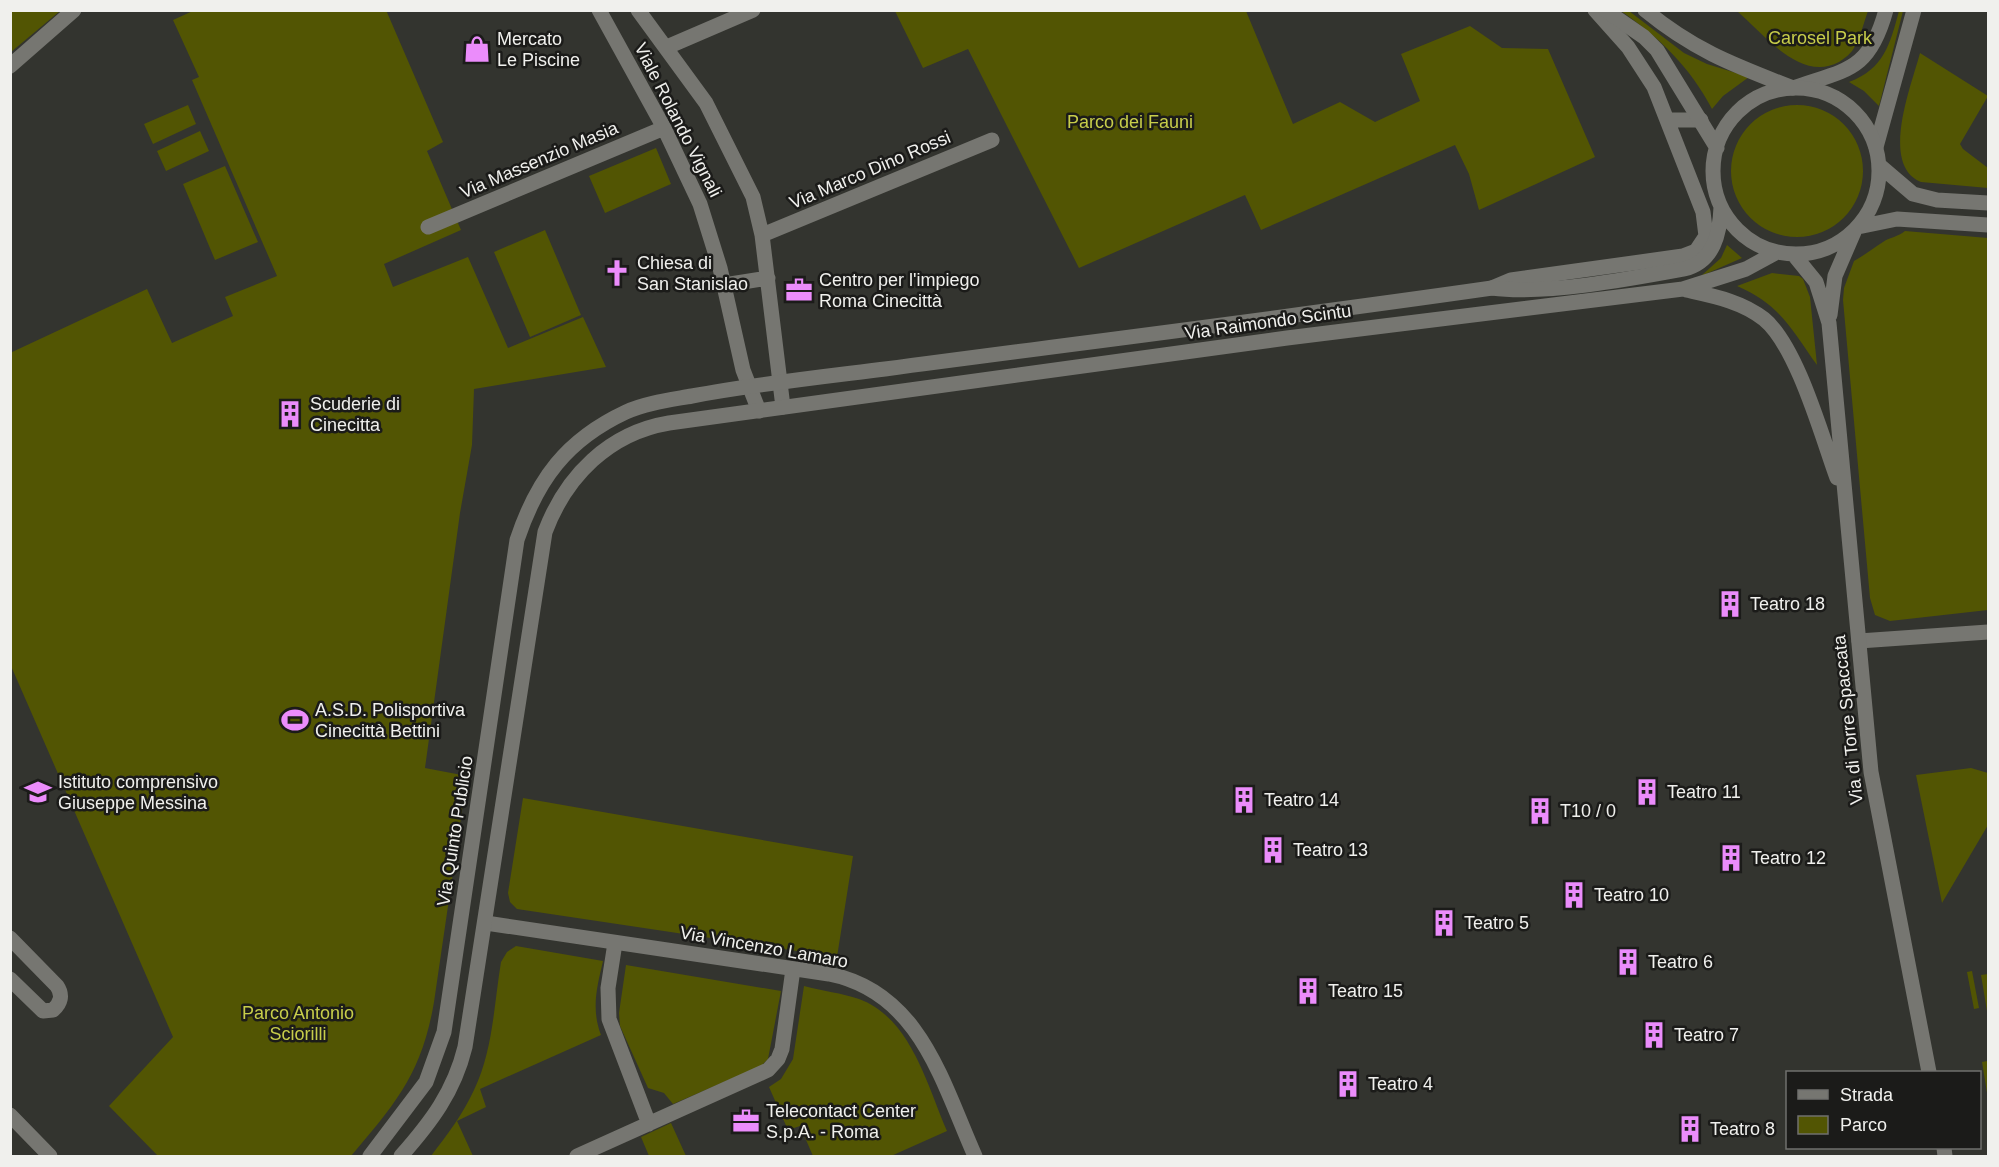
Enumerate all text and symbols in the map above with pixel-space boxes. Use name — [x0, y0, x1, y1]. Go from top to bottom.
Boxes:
park label: Carosel Park — [1768, 28, 1873, 48]
place label: Mercato Le Piscine — [497, 29, 580, 70]
shop icon: Mercato Le Piscine — [462, 34, 492, 64]
street label: Viale Rolando Vignali — [630, 40, 726, 200]
park label: Parco dei Fauni — [1067, 112, 1193, 132]
street label: Via Massenzio Masia — [457, 117, 622, 202]
street label: Via Marco Dino Rossi — [787, 127, 953, 213]
place label: Chiesa di San Stanislao — [637, 253, 748, 294]
church icon: Chiesa di San Stanislao — [602, 258, 632, 288]
place label: Centro per l'impiego Roma Cinecittà — [819, 270, 980, 311]
office icon: Centro per l'impiego Roma Cinecittà — [784, 275, 814, 305]
street label: Via Raimondo Scintu — [1184, 300, 1352, 344]
place label: Scuderie di Cinecitta — [310, 394, 400, 435]
building icon: Scuderie di Cinecitta — [275, 399, 305, 429]
building icon: Teatro 18 — [1715, 589, 1745, 619]
place label: Teatro 18 — [1750, 594, 1825, 614]
street label: Via di Torre Spaccata — [1829, 633, 1867, 806]
place label: A.S.D. Polisportiva Cinecittà Bettini — [315, 700, 466, 741]
sports icon: A.S.D. Polisportiva Cinecittà Bettini — [280, 705, 310, 735]
street label: Via Quinto Publicio — [433, 754, 477, 908]
place label: Istituto comprensivo Giuseppe Messina — [58, 772, 218, 813]
school or university icon: Istituto comprensivo Giuseppe Messina — [23, 777, 53, 807]
building icon: Teatro 11 — [1632, 777, 1662, 807]
place label: Teatro 11 — [1667, 782, 1741, 802]
building icon: Teatro 14 — [1229, 785, 1259, 815]
place label: Teatro 14 — [1264, 790, 1339, 810]
building icon: T10 / 0 — [1525, 796, 1555, 826]
place label: T10 / 0 — [1560, 801, 1616, 821]
building icon: Teatro 13 — [1258, 835, 1288, 865]
place label: Teatro 13 — [1293, 840, 1368, 860]
building icon: Teatro 12 — [1716, 843, 1746, 873]
place label: Teatro 12 — [1751, 848, 1826, 868]
building icon: Teatro 10 — [1559, 880, 1589, 910]
place label: Teatro 10 — [1594, 885, 1669, 905]
building icon: Teatro 5 — [1429, 908, 1459, 938]
place label: Teatro 5 — [1464, 913, 1529, 933]
street label: Via Vincenzo Lamaro — [678, 922, 850, 972]
building icon: Teatro 6 — [1613, 947, 1643, 977]
place label: Teatro 6 — [1648, 952, 1713, 972]
building icon: Teatro 15 — [1293, 976, 1323, 1006]
place label: Teatro 15 — [1328, 981, 1403, 1001]
park label: Parco Antonio Sciorilli — [242, 1003, 354, 1044]
building icon: Teatro 7 — [1639, 1020, 1669, 1050]
place label: Teatro 7 — [1674, 1025, 1739, 1045]
building icon: Teatro 4 — [1333, 1069, 1363, 1099]
legend — [1786, 1071, 1981, 1149]
place label: Teatro 4 — [1368, 1074, 1433, 1094]
text: Strada — [1840, 1085, 1894, 1105]
place label: Telecontact Center S.p.A. - Roma — [766, 1101, 916, 1142]
office icon: Telecontact Center S.p.A. - Roma — [731, 1106, 761, 1136]
building icon: Teatro 8 — [1675, 1114, 1705, 1144]
text: Parco — [1840, 1115, 1887, 1135]
place label: Teatro 8 — [1710, 1119, 1775, 1139]

